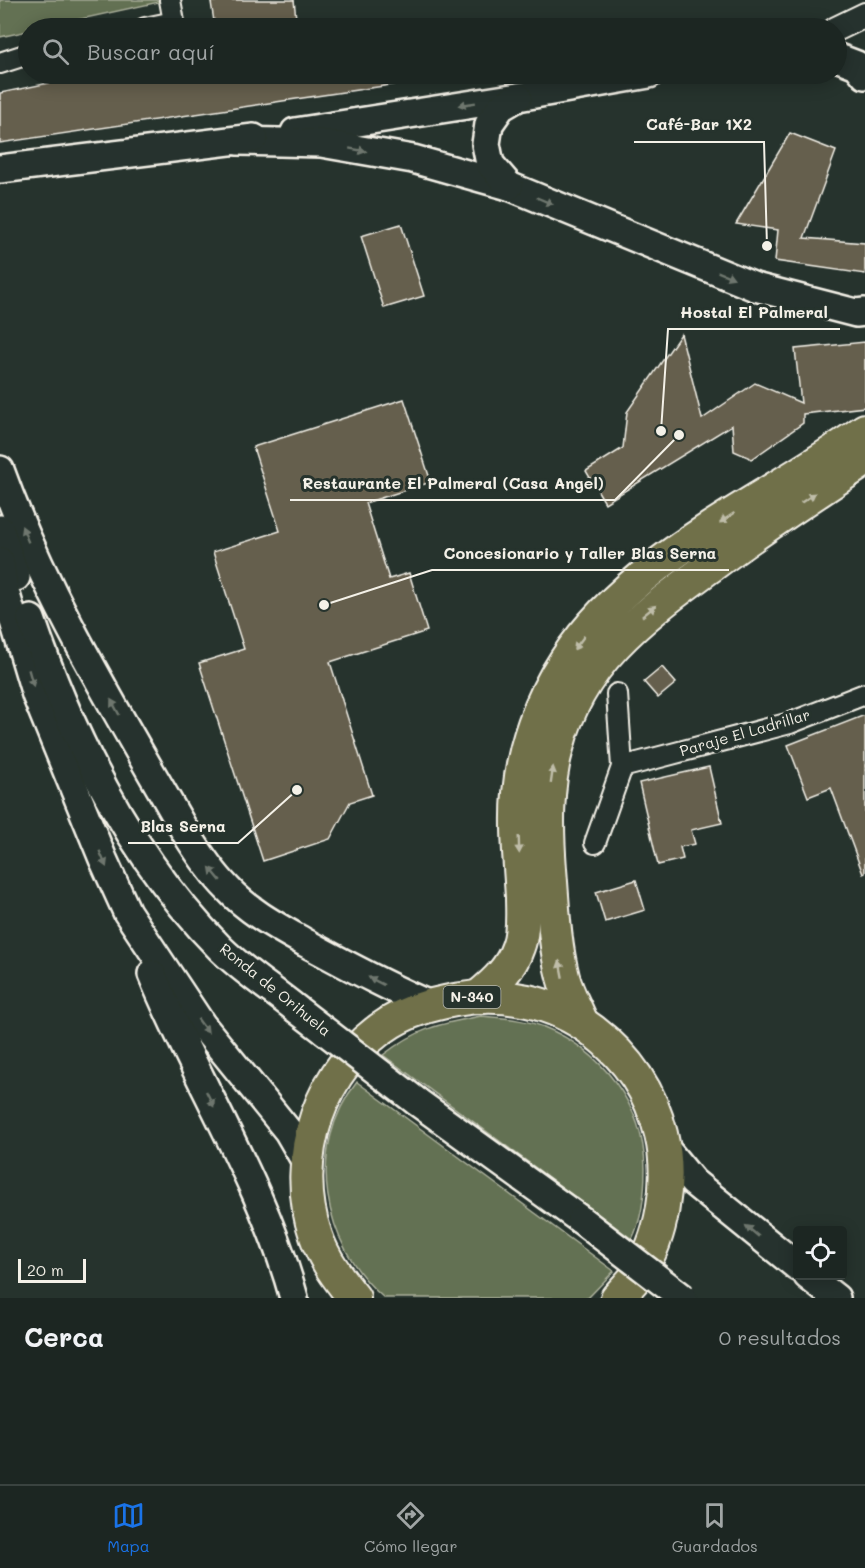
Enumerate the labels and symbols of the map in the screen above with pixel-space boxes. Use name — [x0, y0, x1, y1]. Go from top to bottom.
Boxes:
one-way arrow — [457, 100, 476, 109]
callout: Café-Bar 1X2 — [634, 108, 764, 142]
text: Café-Bar 1X2 — [646, 113, 752, 134]
one-way arrow — [349, 146, 368, 155]
one-way arrow — [537, 196, 555, 206]
one-way arrow — [717, 270, 735, 280]
callout: Hostal El Palmeral — [668, 295, 840, 329]
text: Hostal El Palmeral — [680, 301, 828, 322]
callout: Restaurante El Palmeral (Casa Angel) — [290, 466, 615, 500]
text: Restaurante El Palmeral (Casa Angel) — [302, 472, 604, 493]
one-way arrow — [800, 493, 816, 504]
one-way arrow — [719, 512, 735, 523]
one-way arrow — [20, 525, 29, 543]
callout: Concesionario y Taller Blas Serna — [432, 536, 729, 570]
text: Concesionario y Taller Blas Serna — [444, 542, 717, 563]
one-way arrow — [641, 605, 657, 618]
one-way arrow — [573, 635, 585, 650]
one-way arrow — [27, 669, 36, 687]
one-way arrow — [110, 699, 120, 716]
street label: Paraje El Ladrillar — [677, 704, 812, 760]
one-way arrow — [547, 765, 556, 784]
callout: Blas Serna — [128, 809, 238, 843]
text: Blas Serna — [140, 815, 226, 836]
one-way arrow — [515, 836, 524, 855]
one-way arrow — [99, 850, 108, 868]
one-way arrow — [208, 866, 221, 882]
street label: Ronda de Orihuela — [216, 938, 335, 1040]
one-way arrow — [556, 959, 565, 978]
one-way arrow — [368, 976, 385, 985]
road number: N-340 — [444, 986, 500, 1008]
one-way arrow — [197, 1018, 209, 1033]
one-way arrow — [206, 1091, 215, 1108]
one-way arrow — [745, 1225, 760, 1238]
scale bar — [18, 1256, 86, 1284]

